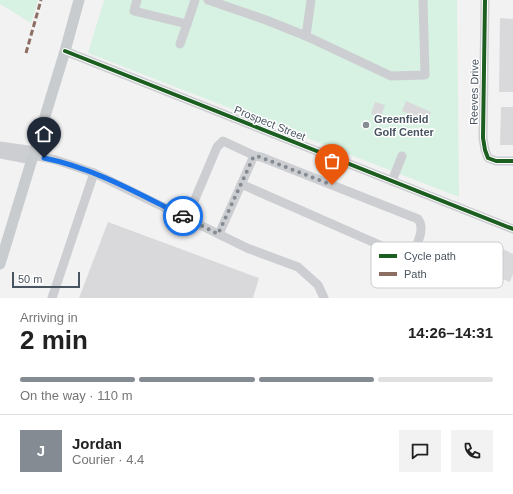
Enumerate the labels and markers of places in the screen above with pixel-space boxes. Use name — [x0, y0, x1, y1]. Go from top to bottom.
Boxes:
place label: Greenfield Golf Center — [374, 113, 435, 138]
pin — [27, 117, 61, 158]
marker: Greenfield Golf Center — [361, 120, 371, 130]
pin — [315, 144, 349, 185]

